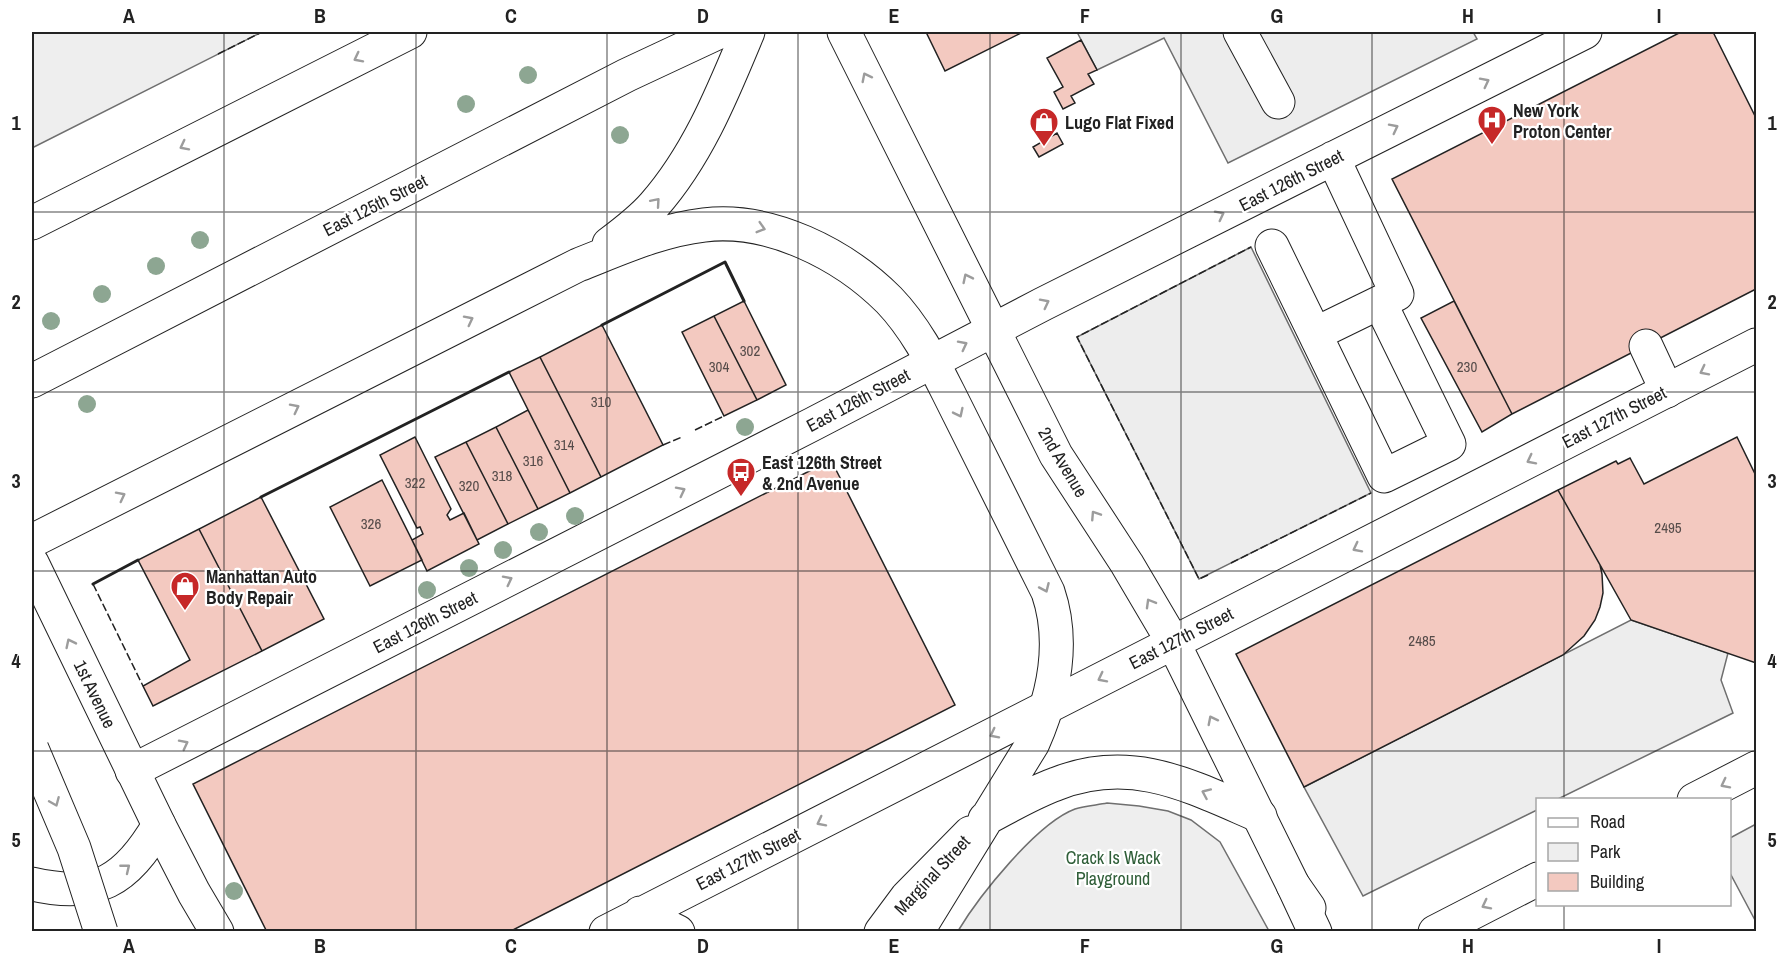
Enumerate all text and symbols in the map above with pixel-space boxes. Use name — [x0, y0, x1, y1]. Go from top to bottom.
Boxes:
text: A — [123, 2, 135, 29]
text: B — [314, 2, 326, 29]
text: C — [505, 2, 517, 29]
text: D — [697, 2, 709, 29]
text: E — [889, 2, 900, 29]
text: F — [1080, 2, 1090, 29]
text: G — [1271, 2, 1283, 29]
text: H — [1462, 2, 1474, 29]
text: I — [1657, 2, 1661, 29]
one-way arrow — [354, 51, 365, 62]
one-way arrow — [862, 72, 874, 83]
one-way arrow — [1479, 77, 1490, 89]
place label: New York Proton Center — [1513, 98, 1612, 144]
hospital icon: New York Proton Center — [1476, 104, 1508, 146]
shop icon: Lugo Flat Fixed — [1028, 106, 1060, 148]
text: 1 — [11, 109, 21, 136]
text: 1 — [1767, 109, 1777, 136]
place label: Lugo Flat Fixed — [1065, 110, 1174, 135]
one-way arrow — [1388, 123, 1399, 135]
one-way arrow — [180, 139, 191, 150]
street label: East 126th Street — [1235, 143, 1347, 217]
street label: East 125th Street — [319, 168, 431, 242]
one-way arrow — [649, 198, 660, 209]
one-way arrow — [1213, 211, 1224, 223]
one-way arrow — [755, 221, 766, 233]
one-way arrow — [962, 274, 974, 285]
text: 2 — [11, 288, 21, 315]
text: 2 — [1767, 288, 1777, 315]
one-way arrow — [1039, 298, 1050, 310]
one-way arrow — [462, 316, 473, 327]
house number: 302 — [740, 340, 760, 361]
one-way arrow — [957, 341, 968, 353]
house number: 304 — [709, 356, 729, 377]
house number: 230 — [1457, 356, 1477, 377]
street label: East 126th Street — [802, 362, 914, 438]
one-way arrow — [1700, 364, 1711, 376]
street label: East 127th Street — [1558, 380, 1670, 454]
house number: 310 — [591, 391, 611, 412]
one-way arrow — [288, 404, 299, 415]
one-way arrow — [952, 407, 963, 417]
street label: 2nd Avenue — [1032, 422, 1094, 502]
house number: 314 — [554, 434, 574, 455]
house number: 316 — [523, 450, 543, 471]
place label: East 126th Street & 2nd Avenue — [762, 450, 882, 496]
one-way arrow — [1526, 453, 1537, 464]
bus stop icon: East 126th Street & 2nd Avenue — [725, 456, 757, 498]
house number: 318 — [492, 465, 512, 486]
text: 3 — [11, 467, 21, 494]
text: 3 — [1767, 467, 1777, 494]
house number: 322 — [405, 472, 425, 493]
house number: 320 — [459, 475, 479, 496]
one-way arrow — [675, 487, 686, 498]
one-way arrow — [114, 492, 125, 503]
one-way arrow — [1091, 511, 1103, 521]
house number: 326 — [361, 513, 381, 534]
house number: 2495 — [1654, 517, 1682, 538]
one-way arrow — [1352, 541, 1363, 552]
place label: Manhattan Auto Body Repair — [206, 564, 317, 610]
shop icon: Manhattan Auto Body Repair — [169, 570, 201, 612]
one-way arrow — [501, 575, 512, 587]
one-way arrow — [1038, 581, 1050, 592]
street label: East 126th Street — [369, 585, 481, 659]
one-way arrow — [1146, 599, 1157, 609]
street label: East 127th Street — [1125, 601, 1237, 675]
house number: 2485 — [1408, 630, 1436, 651]
one-way arrow — [66, 638, 77, 649]
text: 4 — [11, 647, 21, 674]
text: 4 — [1767, 647, 1777, 674]
street label: 1st Avenue — [68, 656, 122, 732]
one-way arrow — [1097, 671, 1108, 683]
one-way arrow — [1207, 715, 1219, 726]
one-way arrow — [990, 726, 1001, 738]
one-way arrow — [178, 740, 188, 751]
one-way arrow — [1721, 776, 1732, 788]
one-way arrow — [1201, 788, 1212, 800]
one-way arrow — [48, 796, 60, 807]
legend — [1536, 798, 1731, 906]
text: Road — [1590, 809, 1625, 834]
one-way arrow — [816, 815, 827, 826]
street label: East 127th Street — [692, 822, 804, 896]
text: 5 — [11, 826, 21, 853]
text: 5 — [1767, 826, 1777, 853]
street label: Marginal Street — [888, 830, 976, 920]
text: Park — [1590, 839, 1621, 864]
park label: Crack Is Wack Playground — [1066, 845, 1161, 891]
one-way arrow — [119, 865, 130, 876]
text: Building — [1590, 869, 1645, 894]
one-way arrow — [1482, 898, 1493, 910]
text: A — [123, 932, 135, 959]
text: B — [314, 932, 326, 959]
text: C — [505, 932, 517, 959]
text: D — [697, 932, 709, 959]
text: E — [889, 932, 900, 959]
text: F — [1080, 932, 1090, 959]
text: G — [1271, 932, 1283, 959]
text: H — [1462, 932, 1474, 959]
text: I — [1657, 932, 1661, 959]

